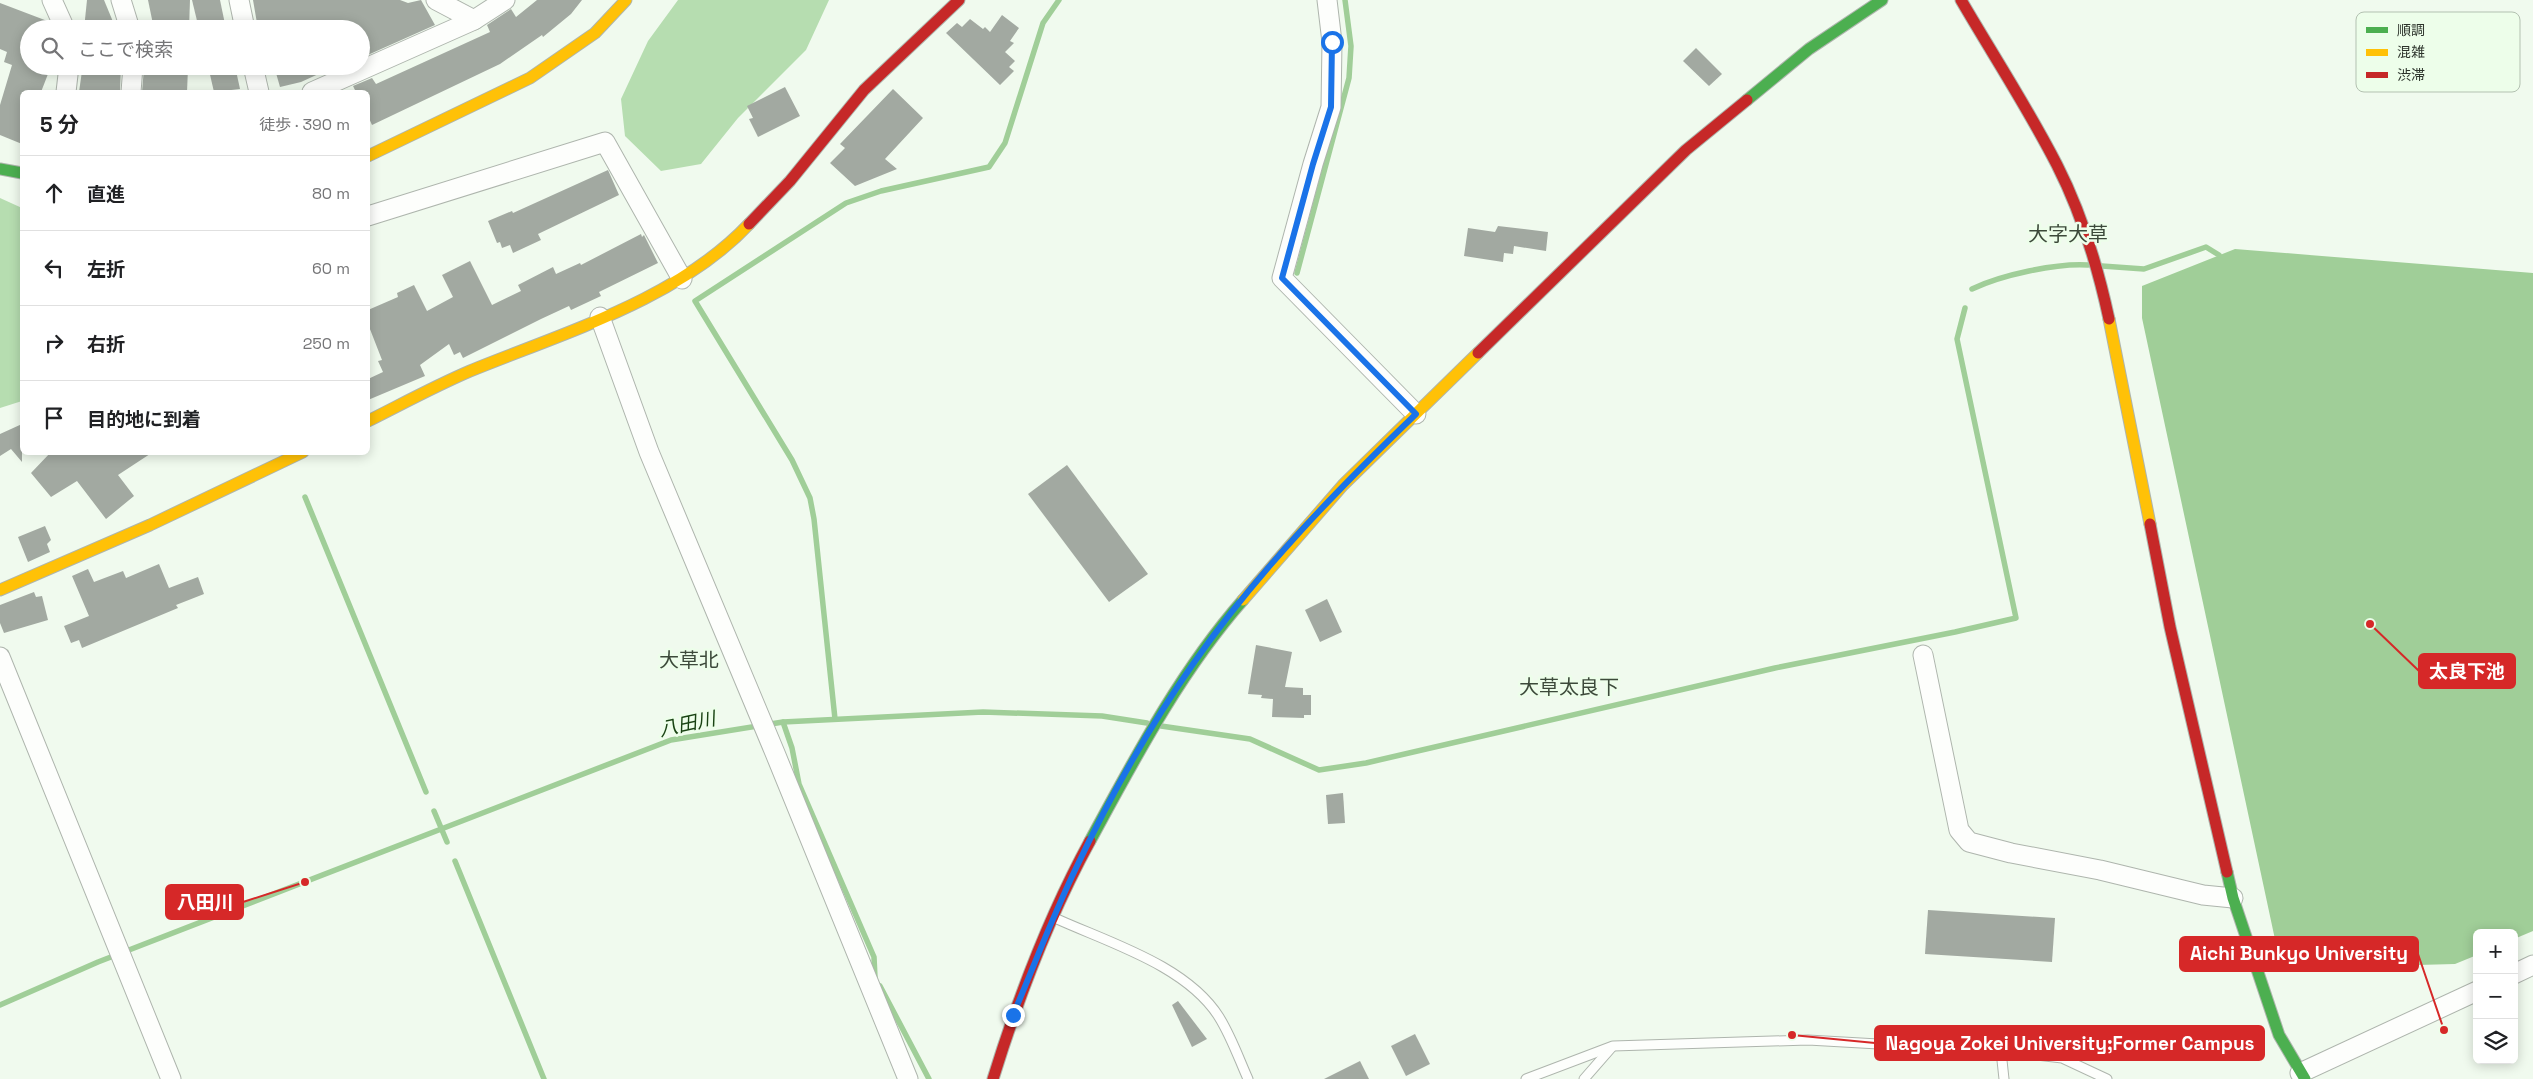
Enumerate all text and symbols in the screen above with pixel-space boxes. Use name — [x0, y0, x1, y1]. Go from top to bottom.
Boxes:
legend — [2356, 12, 2520, 92]
search box — [20, 20, 370, 75]
text: 順調 — [2397, 21, 2425, 39]
route start — [1321, 31, 1344, 54]
icon: search — [38, 34, 66, 62]
text: ここで検索 — [78, 37, 173, 62]
text: 混雑 — [2397, 43, 2425, 61]
text: 渋滞 — [2397, 66, 2425, 84]
text: 5 分 — [40, 111, 79, 138]
text: 徒歩 · 390 m — [259, 114, 350, 135]
icon: ahead — [40, 179, 68, 207]
text: 直進 — [87, 182, 125, 207]
text: 80 m — [312, 183, 350, 204]
district label: 大字大草 — [2028, 221, 2108, 247]
icon: left — [40, 254, 68, 282]
text: 左折 — [87, 257, 125, 282]
text: 60 m — [312, 258, 350, 279]
icon: right — [40, 329, 68, 357]
text: 右折 — [87, 332, 125, 357]
text: 250 m — [303, 333, 350, 354]
icon: arrive — [40, 404, 68, 432]
text: 目的地に到着 — [87, 407, 201, 432]
district label: 大草北 — [659, 647, 719, 673]
callout: 太良下池 — [2419, 654, 2515, 688]
text: 太良下池 — [2429, 659, 2505, 684]
district label: 大草太良下 — [1519, 674, 1619, 700]
water label: 八田川 — [657, 705, 719, 742]
callout: 八田川 — [166, 885, 243, 919]
text: 八田川 — [176, 890, 234, 915]
map controls — [2473, 929, 2518, 1064]
button: + — [2473, 929, 2518, 974]
callout: Aichi Bunkyo University — [2180, 937, 2418, 971]
text: Aichi Bunkyo University — [2190, 941, 2408, 966]
button: − — [2473, 974, 2518, 1019]
route end — [1002, 1004, 1025, 1027]
button: layers — [2473, 1019, 2518, 1064]
callout: Nagoya Zokei University;Former Campus — [1875, 1026, 2264, 1060]
text: Nagoya Zokei University;Former Campus — [1885, 1031, 2255, 1056]

